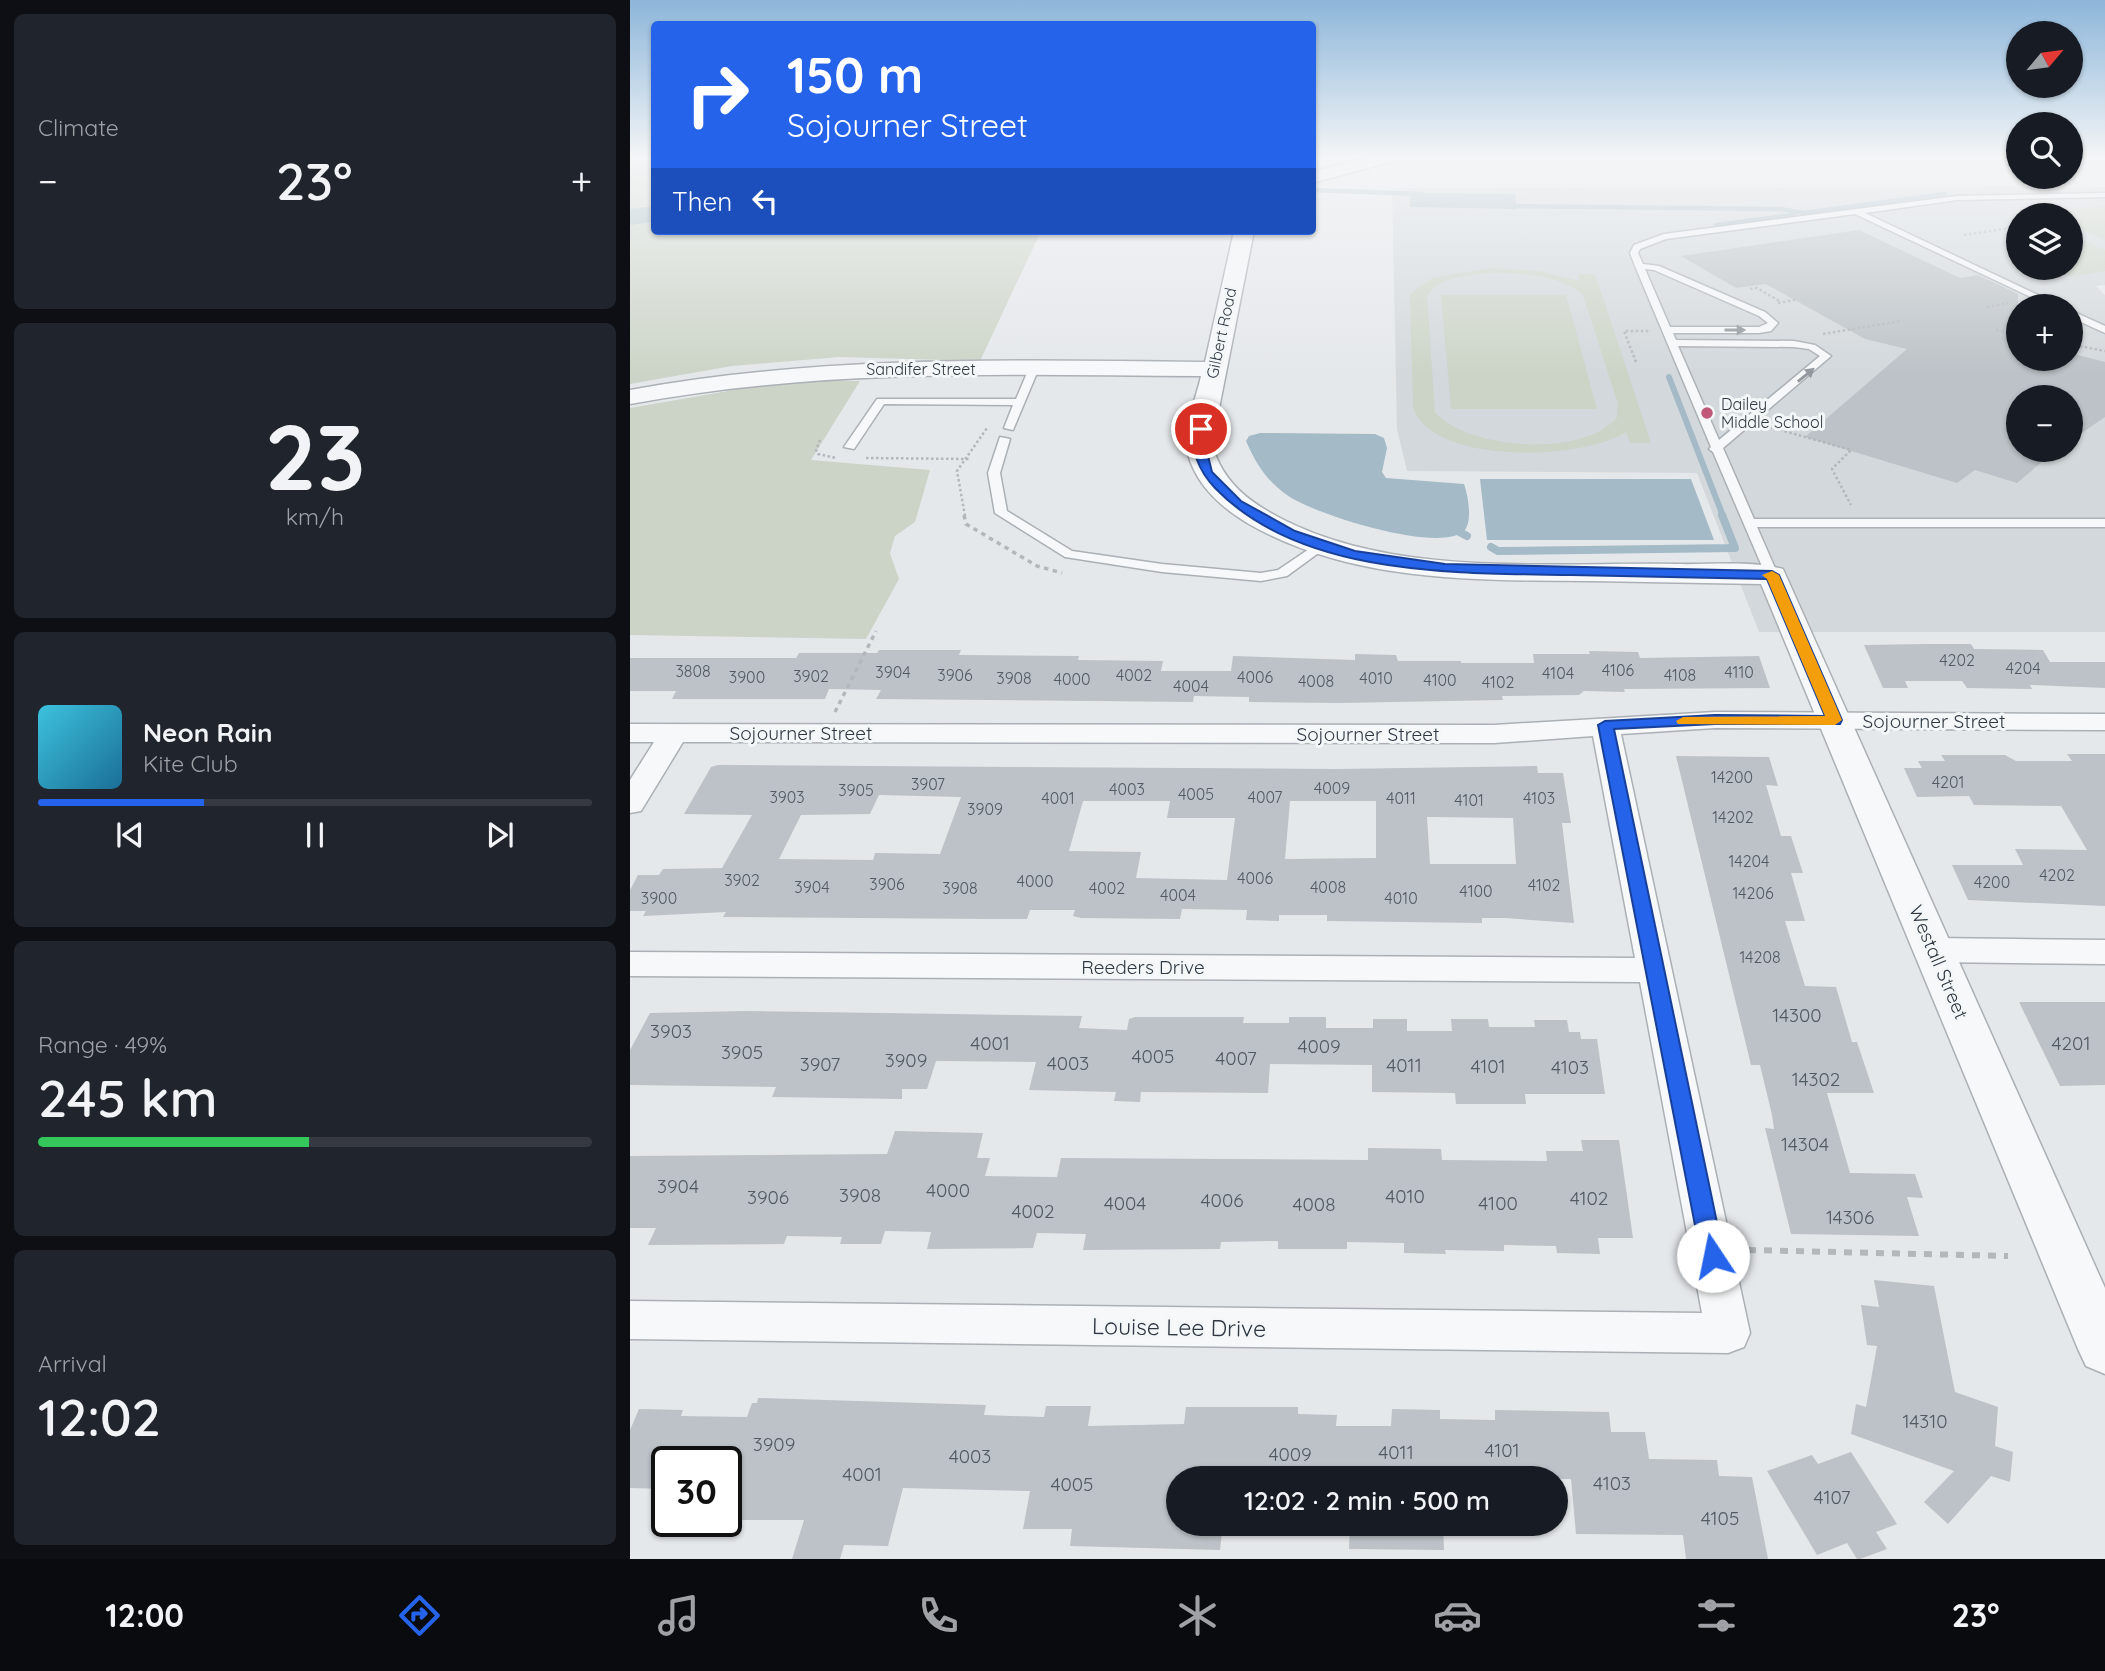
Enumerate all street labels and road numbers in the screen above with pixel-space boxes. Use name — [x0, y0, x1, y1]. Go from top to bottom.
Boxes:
street label: Gilbert Road — [1202, 286, 1240, 380]
street label: Sandifer Street — [866, 359, 976, 379]
street label: Sojourner Street — [1862, 709, 2006, 733]
street label: Sojourner Street — [729, 721, 873, 745]
street label: Sojourner Street — [1296, 722, 1440, 746]
street label: Westall Street — [1904, 901, 1974, 1023]
street label: Reeders Drive — [1081, 955, 1205, 979]
street label: Louise Lee Drive — [1092, 1311, 1266, 1343]

